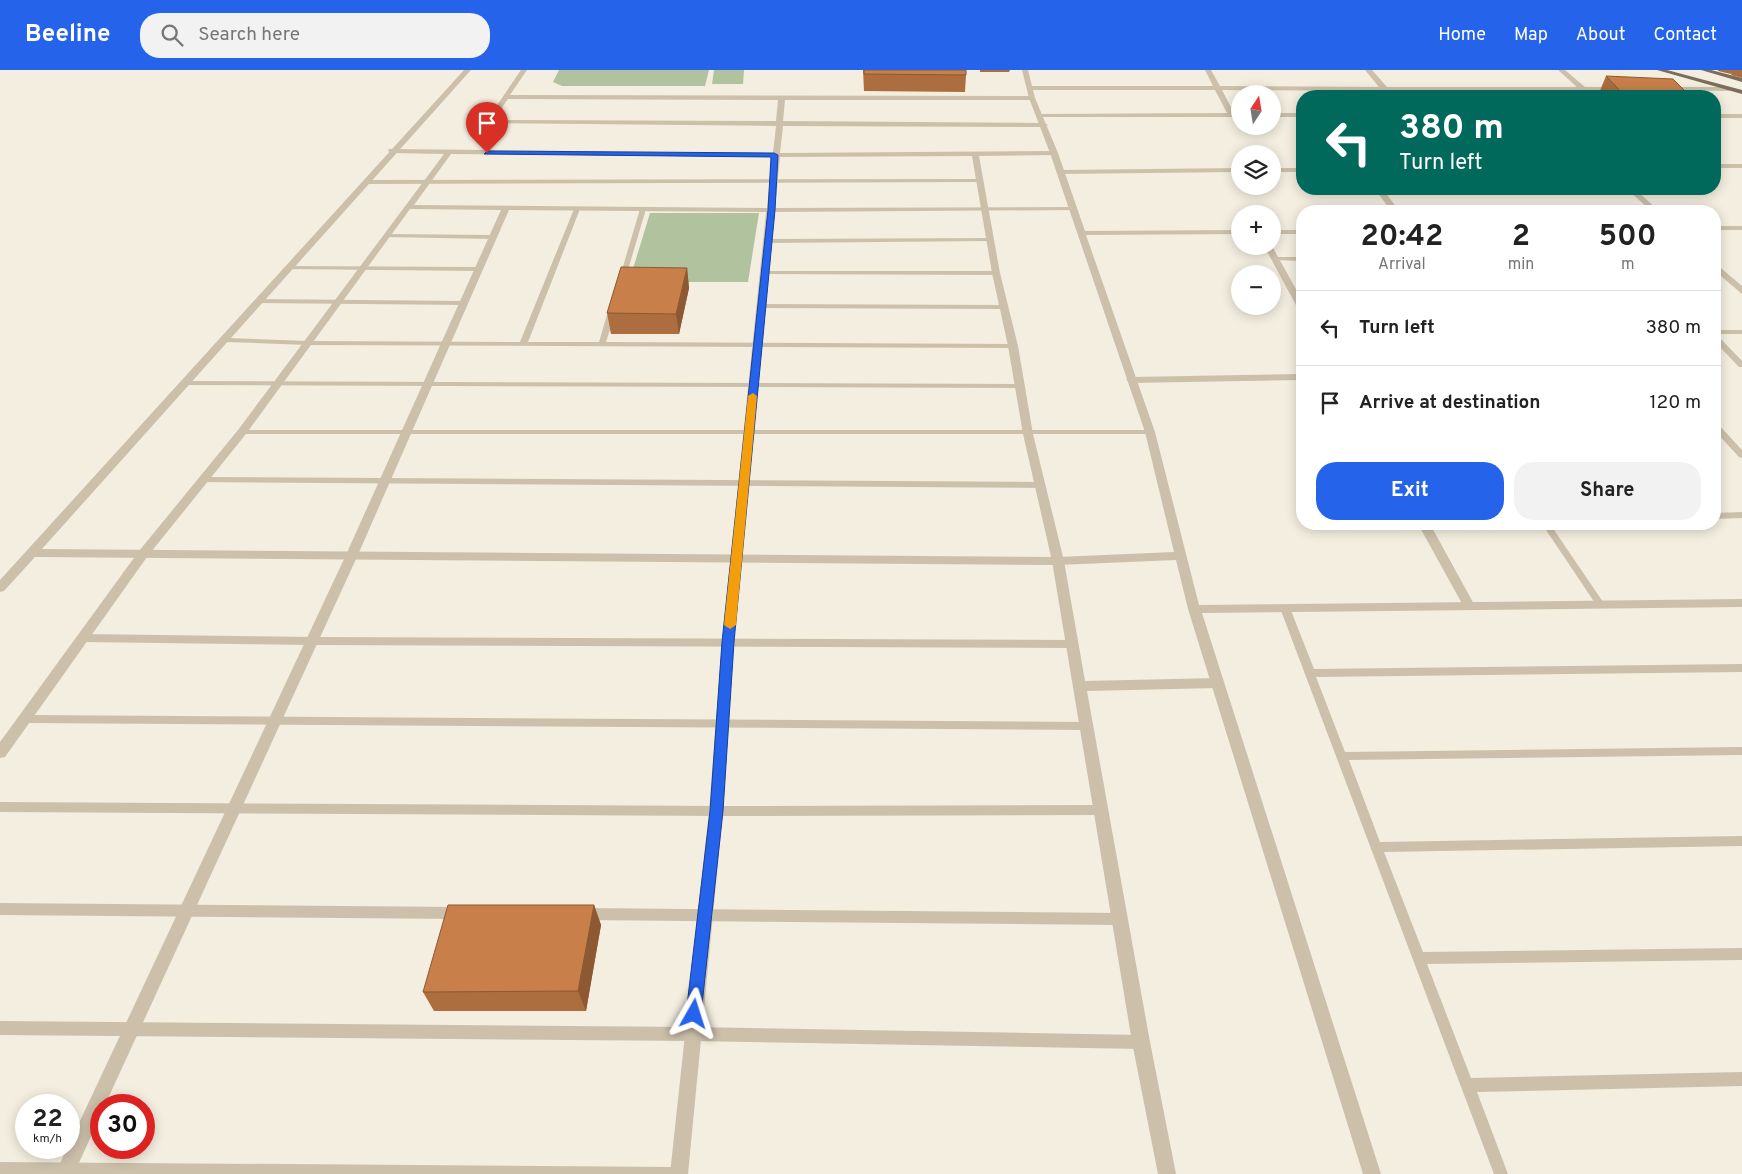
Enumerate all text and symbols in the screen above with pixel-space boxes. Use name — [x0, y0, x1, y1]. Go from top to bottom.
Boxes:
search box — [140, 13, 490, 58]
text: Beeline — [25, 20, 110, 50]
icon: search — [158, 21, 186, 49]
text: Search here — [198, 23, 300, 47]
text: Home — [1438, 24, 1486, 47]
text: Map — [1514, 24, 1548, 47]
text: About — [1576, 24, 1625, 47]
text: Contact — [1653, 24, 1717, 47]
north arrow — [1231, 85, 1281, 135]
map controls — [1231, 85, 1281, 315]
pin — [466, 102, 508, 153]
text: 380 m — [1399, 107, 1504, 151]
icon: arrive — [473, 109, 501, 137]
icon: left — [1316, 110, 1381, 175]
button: layers — [1231, 145, 1281, 195]
text: Turn left — [1399, 150, 1482, 177]
button: + — [1231, 205, 1281, 255]
text: 20:42 — [1360, 219, 1443, 256]
text: 2 — [1512, 219, 1530, 256]
text: 500 — [1599, 219, 1657, 256]
text: Arrival — [1378, 255, 1426, 275]
text: min — [1508, 255, 1534, 275]
text: m — [1621, 255, 1634, 275]
button: − — [1231, 265, 1281, 315]
icon: left — [1316, 314, 1344, 342]
text: Turn left — [1359, 316, 1435, 340]
text: 380 m — [1645, 316, 1701, 340]
icon: arrive — [1316, 389, 1344, 417]
text: Arrive at destination — [1359, 391, 1540, 415]
text: 120 m — [1650, 391, 1701, 415]
button: Exit — [1316, 462, 1504, 520]
button: Share — [1514, 462, 1701, 520]
position arrow — [667, 987, 719, 1039]
speed limit sign: 30 — [90, 1094, 155, 1159]
text: 22 — [32, 1104, 63, 1136]
text: km/h — [33, 1131, 62, 1147]

